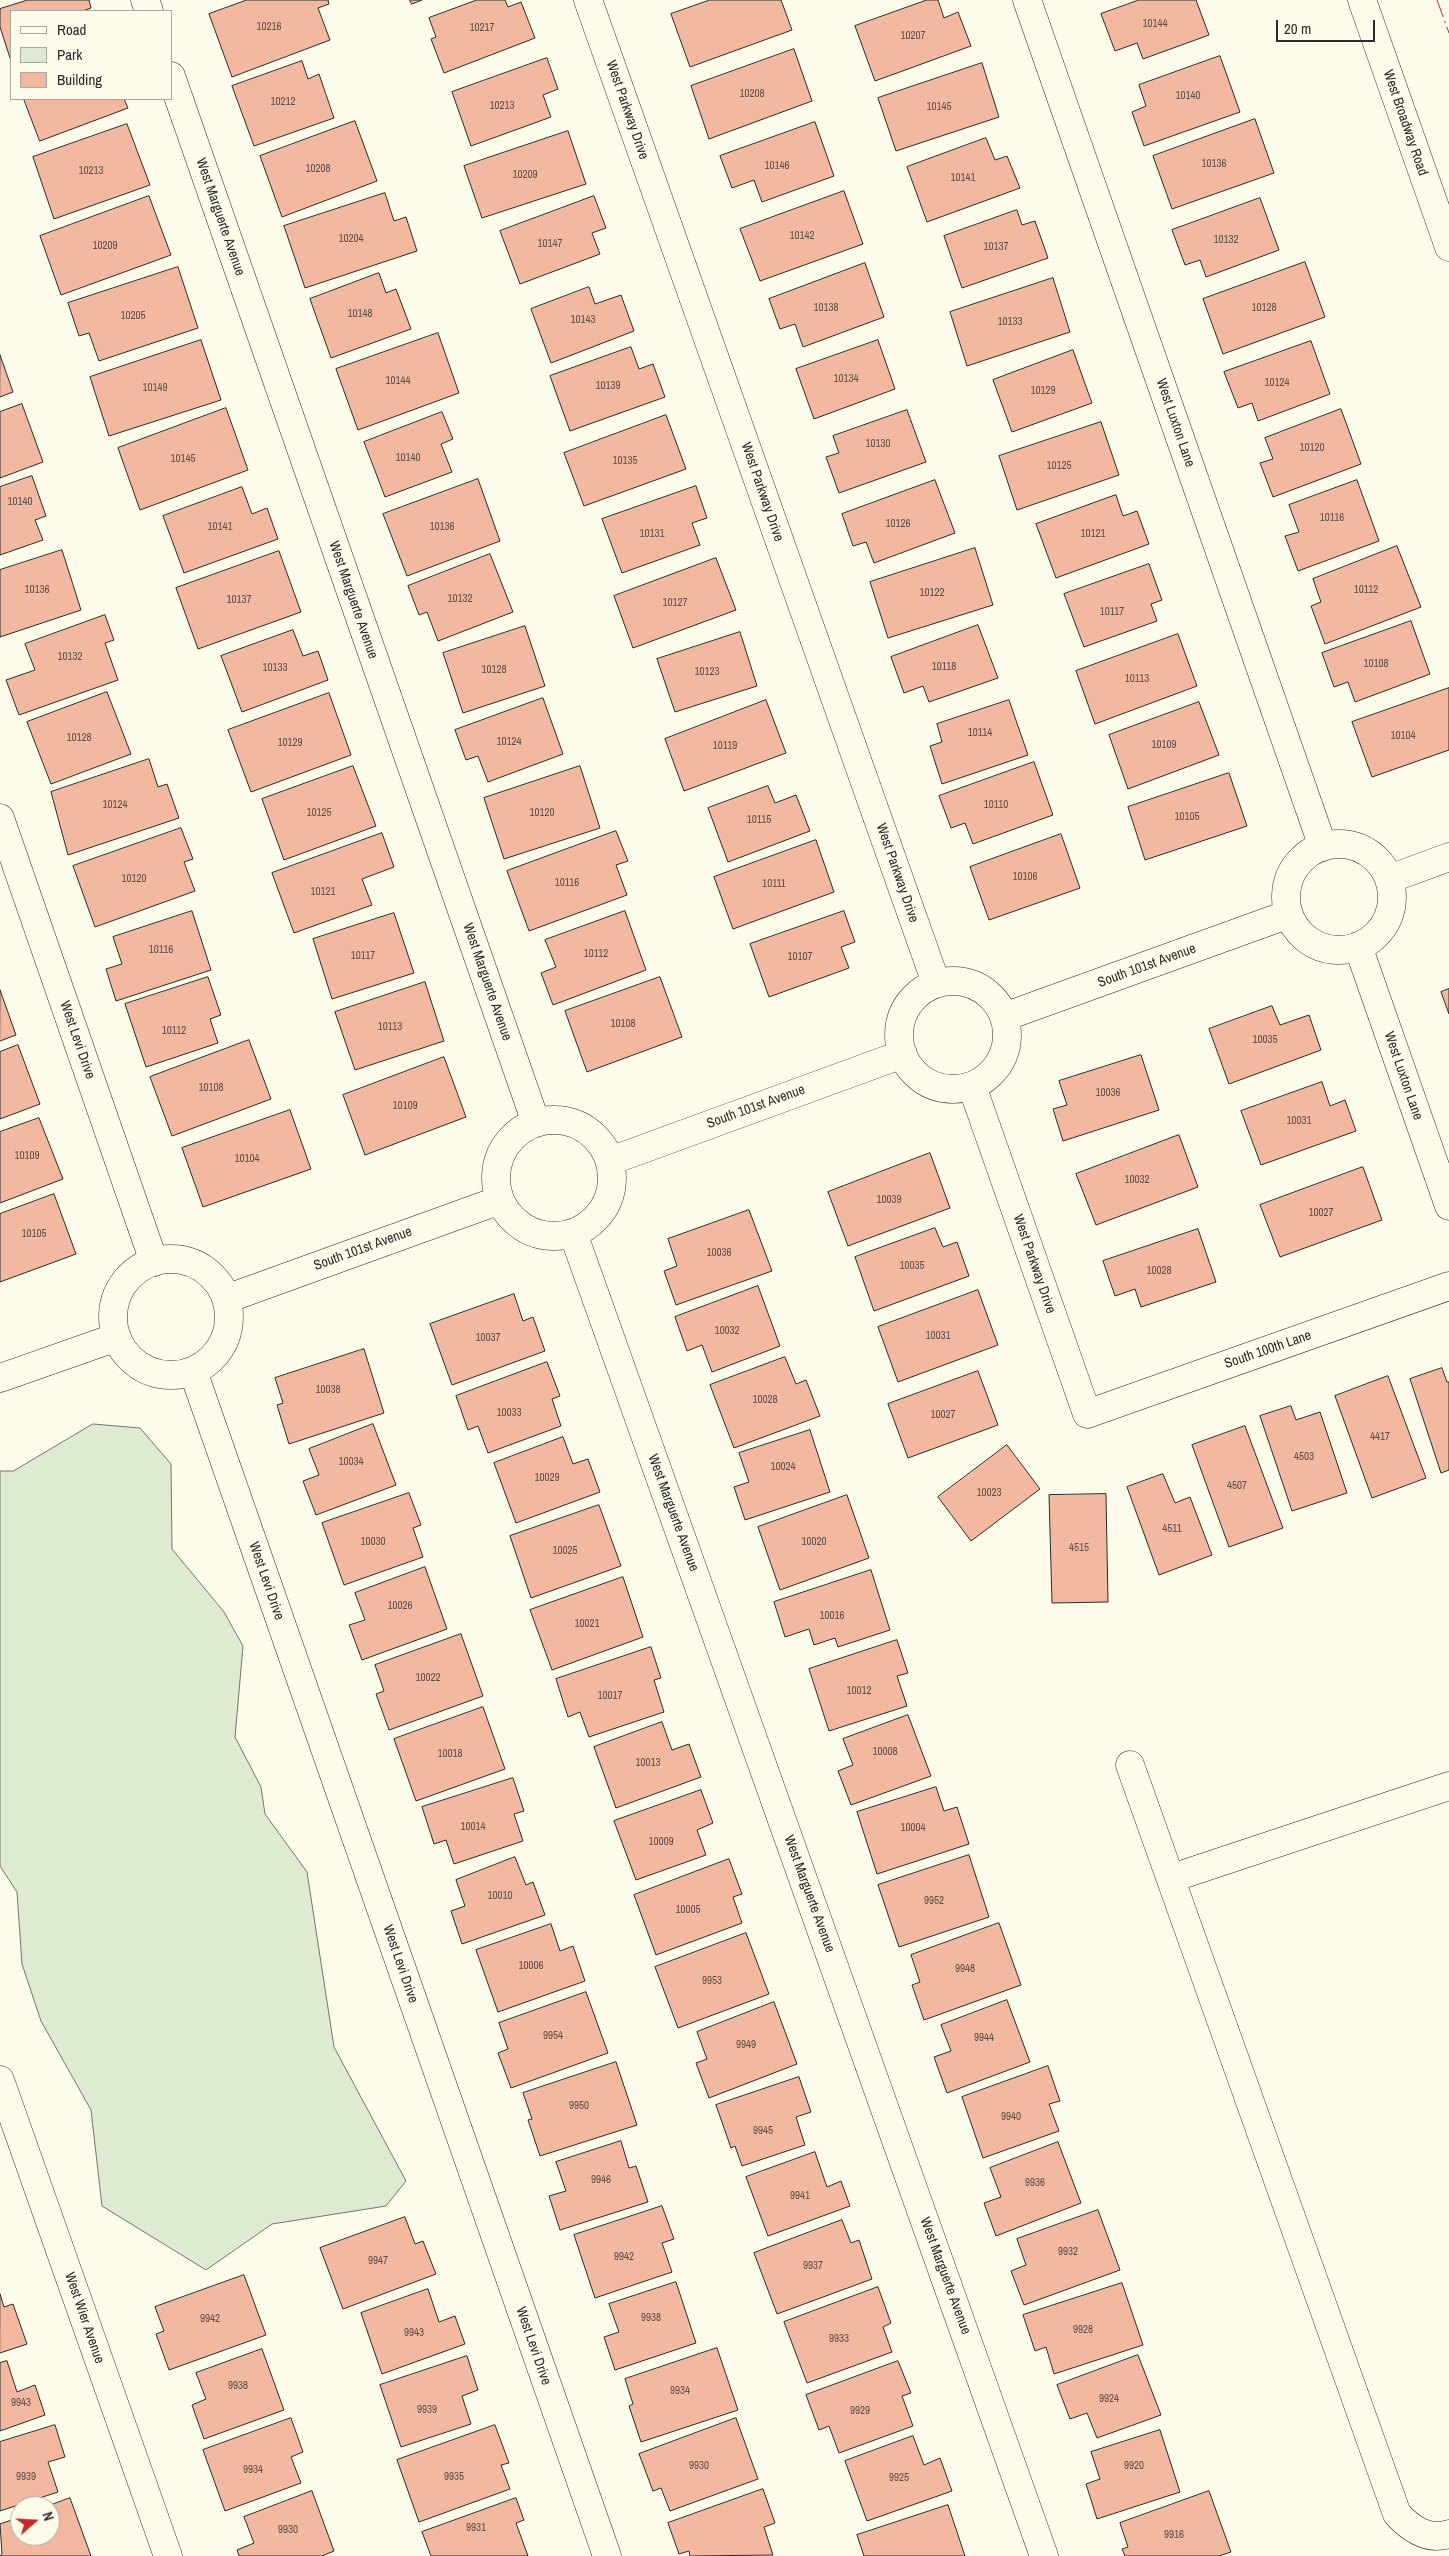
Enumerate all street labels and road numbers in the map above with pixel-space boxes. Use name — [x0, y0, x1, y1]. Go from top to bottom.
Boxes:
street label: West Parkway Drive — [602, 58, 652, 162]
street label: West Broadway Road — [1379, 68, 1431, 178]
street label: West Marguerte Avenue — [192, 156, 248, 278]
street label: West Luxton Lane — [1152, 377, 1198, 469]
street label: West Parkway Drive — [737, 440, 787, 544]
street label: West Marguerte Avenue — [325, 539, 381, 661]
street label: West Parkway Drive — [872, 821, 922, 925]
street label: West Marguerte Avenue — [459, 921, 515, 1043]
street label: South 101st Avenue — [1096, 940, 1198, 992]
street label: West Levi Drive — [56, 999, 98, 1081]
street label: West Luxton Lane — [1380, 1030, 1426, 1122]
street label: South 101st Avenue — [705, 1081, 807, 1133]
street label: West Parkway Drive — [1009, 1212, 1059, 1316]
street label: South 101st Avenue — [312, 1223, 414, 1275]
street label: South 100th Lane — [1222, 1327, 1314, 1373]
street label: West Marguerte Avenue — [644, 1452, 702, 1574]
street label: West Levi Drive — [245, 1540, 287, 1622]
street label: West Marguerte Avenue — [780, 1833, 838, 1955]
street label: West Levi Drive — [379, 1923, 421, 2005]
street label: West Marguerte Avenue — [916, 2215, 974, 2337]
street label: West Wier Avenue — [61, 2270, 107, 2366]
street label: West Levi Drive — [512, 2305, 554, 2387]

